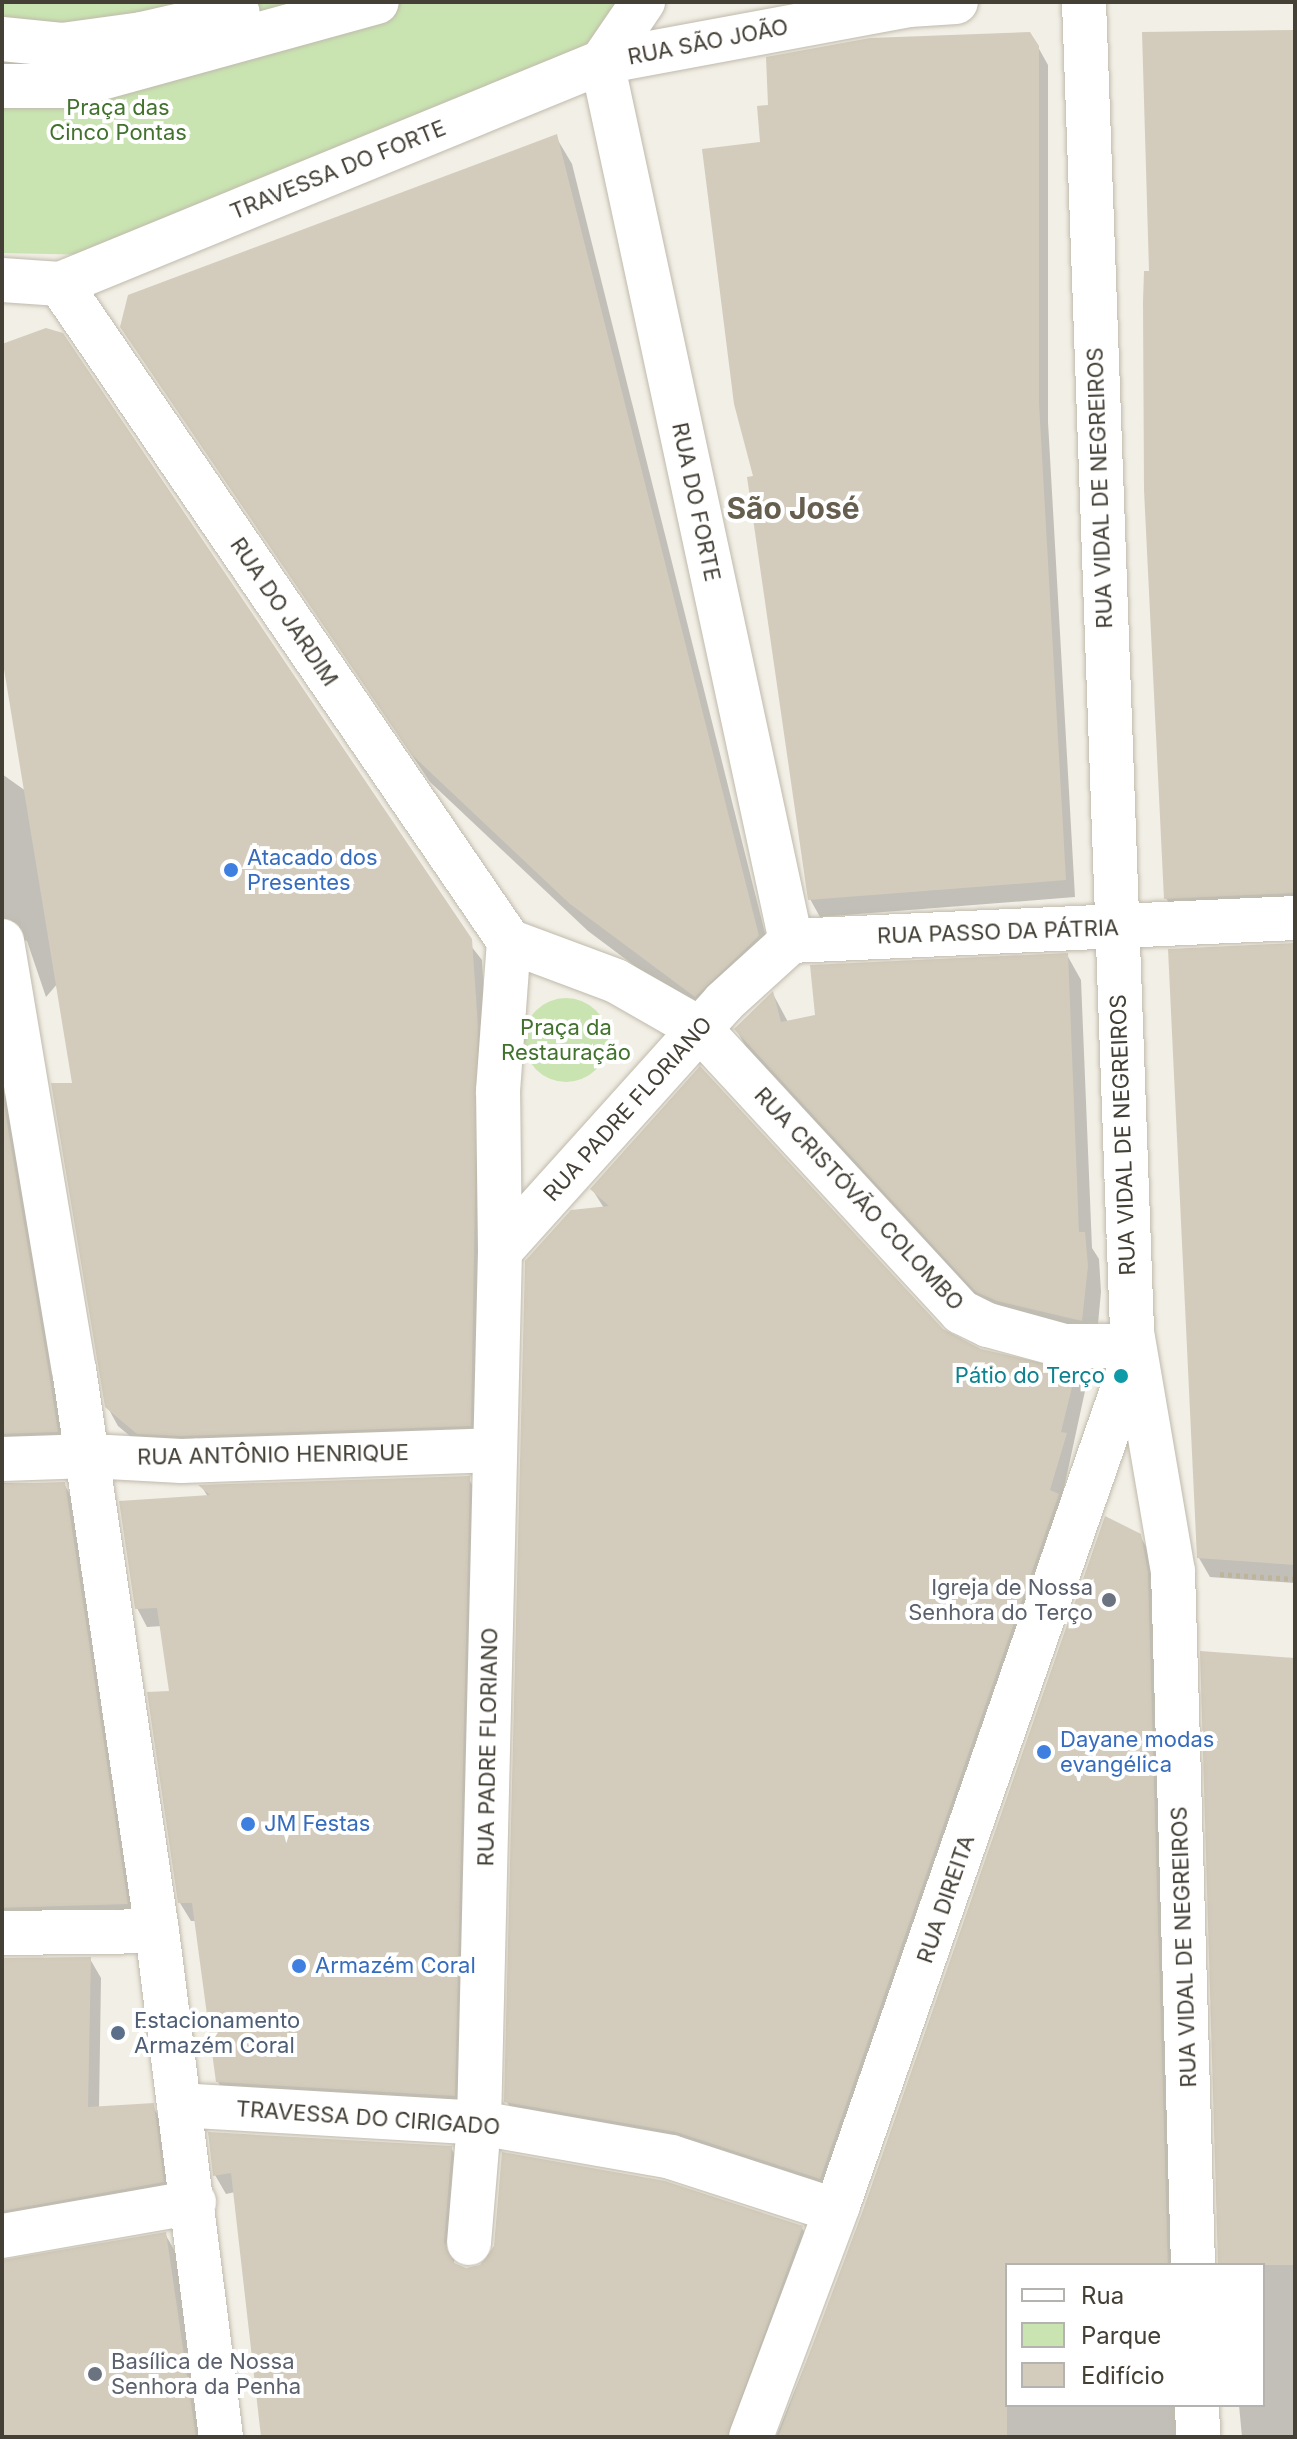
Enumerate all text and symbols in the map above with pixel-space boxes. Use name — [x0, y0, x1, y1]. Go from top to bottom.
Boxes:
street label: RUA SÃO JOÃO — [626, 14, 790, 70]
park label: Praça das Cinco Pontas — [49, 94, 187, 146]
street label: TRAVESSA DO FORTE — [226, 115, 450, 225]
street label: RUA VIDAL DE NEGREIROS — [1082, 347, 1118, 629]
street label: RUA DO FORTE — [666, 420, 726, 584]
district label: São José — [726, 490, 860, 526]
street label: RUA DO JARDIM — [225, 533, 343, 691]
place label: Atacado dos Presentes — [247, 844, 378, 896]
marker: Atacado dos Presentes — [222, 861, 240, 879]
street label: RUA PASSO DA PÁTRIA — [877, 915, 1119, 949]
street label: RUA VIDAL DE NEGREIROS — [1105, 994, 1141, 1276]
street label: RUA PADRE FLORIANO — [538, 1011, 718, 1207]
park label: Praça da Restauração — [501, 1014, 631, 1066]
street label: RUA CRISTÓVÃO COLOMBO — [749, 1082, 969, 1316]
place label: Pátio do Terço — [955, 1363, 1105, 1389]
marker: Pátio do Terço — [1112, 1367, 1130, 1385]
street label: RUA ANTÔNIO HENRIQUE — [137, 1439, 409, 1471]
place label: Igreja de Nossa Senhora do Terço — [908, 1574, 1093, 1626]
marker: Igreja de Nossa Senhora do Terço — [1100, 1591, 1118, 1609]
street label: RUA PADRE FLORIANO — [473, 1627, 503, 1867]
place label: Dayane modas evangélica — [1060, 1726, 1214, 1778]
marker: Dayane modas evangélica — [1035, 1743, 1053, 1761]
street label: RUA VIDAL DE NEGREIROS — [1166, 1806, 1202, 2088]
place label: JM Festas — [264, 1811, 370, 1837]
marker: JM Festas — [239, 1815, 257, 1833]
street label: RUA DIREITA — [912, 1831, 980, 1967]
place label: Armazém Coral — [315, 1953, 476, 1979]
marker: Armazém Coral — [290, 1957, 308, 1975]
place label: Estacionamento Armazém Coral — [134, 2007, 300, 2058]
marker: Estacionamento Armazém Coral — [109, 2024, 127, 2042]
street label: TRAVESSA DO CIRIGADO — [235, 2096, 501, 2140]
legend — [1005, 2263, 1265, 2407]
text: Rua — [1081, 2281, 1124, 2310]
text: Parque — [1081, 2321, 1161, 2350]
place label: Basílica de Nossa Senhora da Penha — [111, 2348, 301, 2400]
text: Edifício — [1081, 2361, 1165, 2390]
marker: Basílica de Nossa Senhora da Penha — [86, 2365, 104, 2383]

